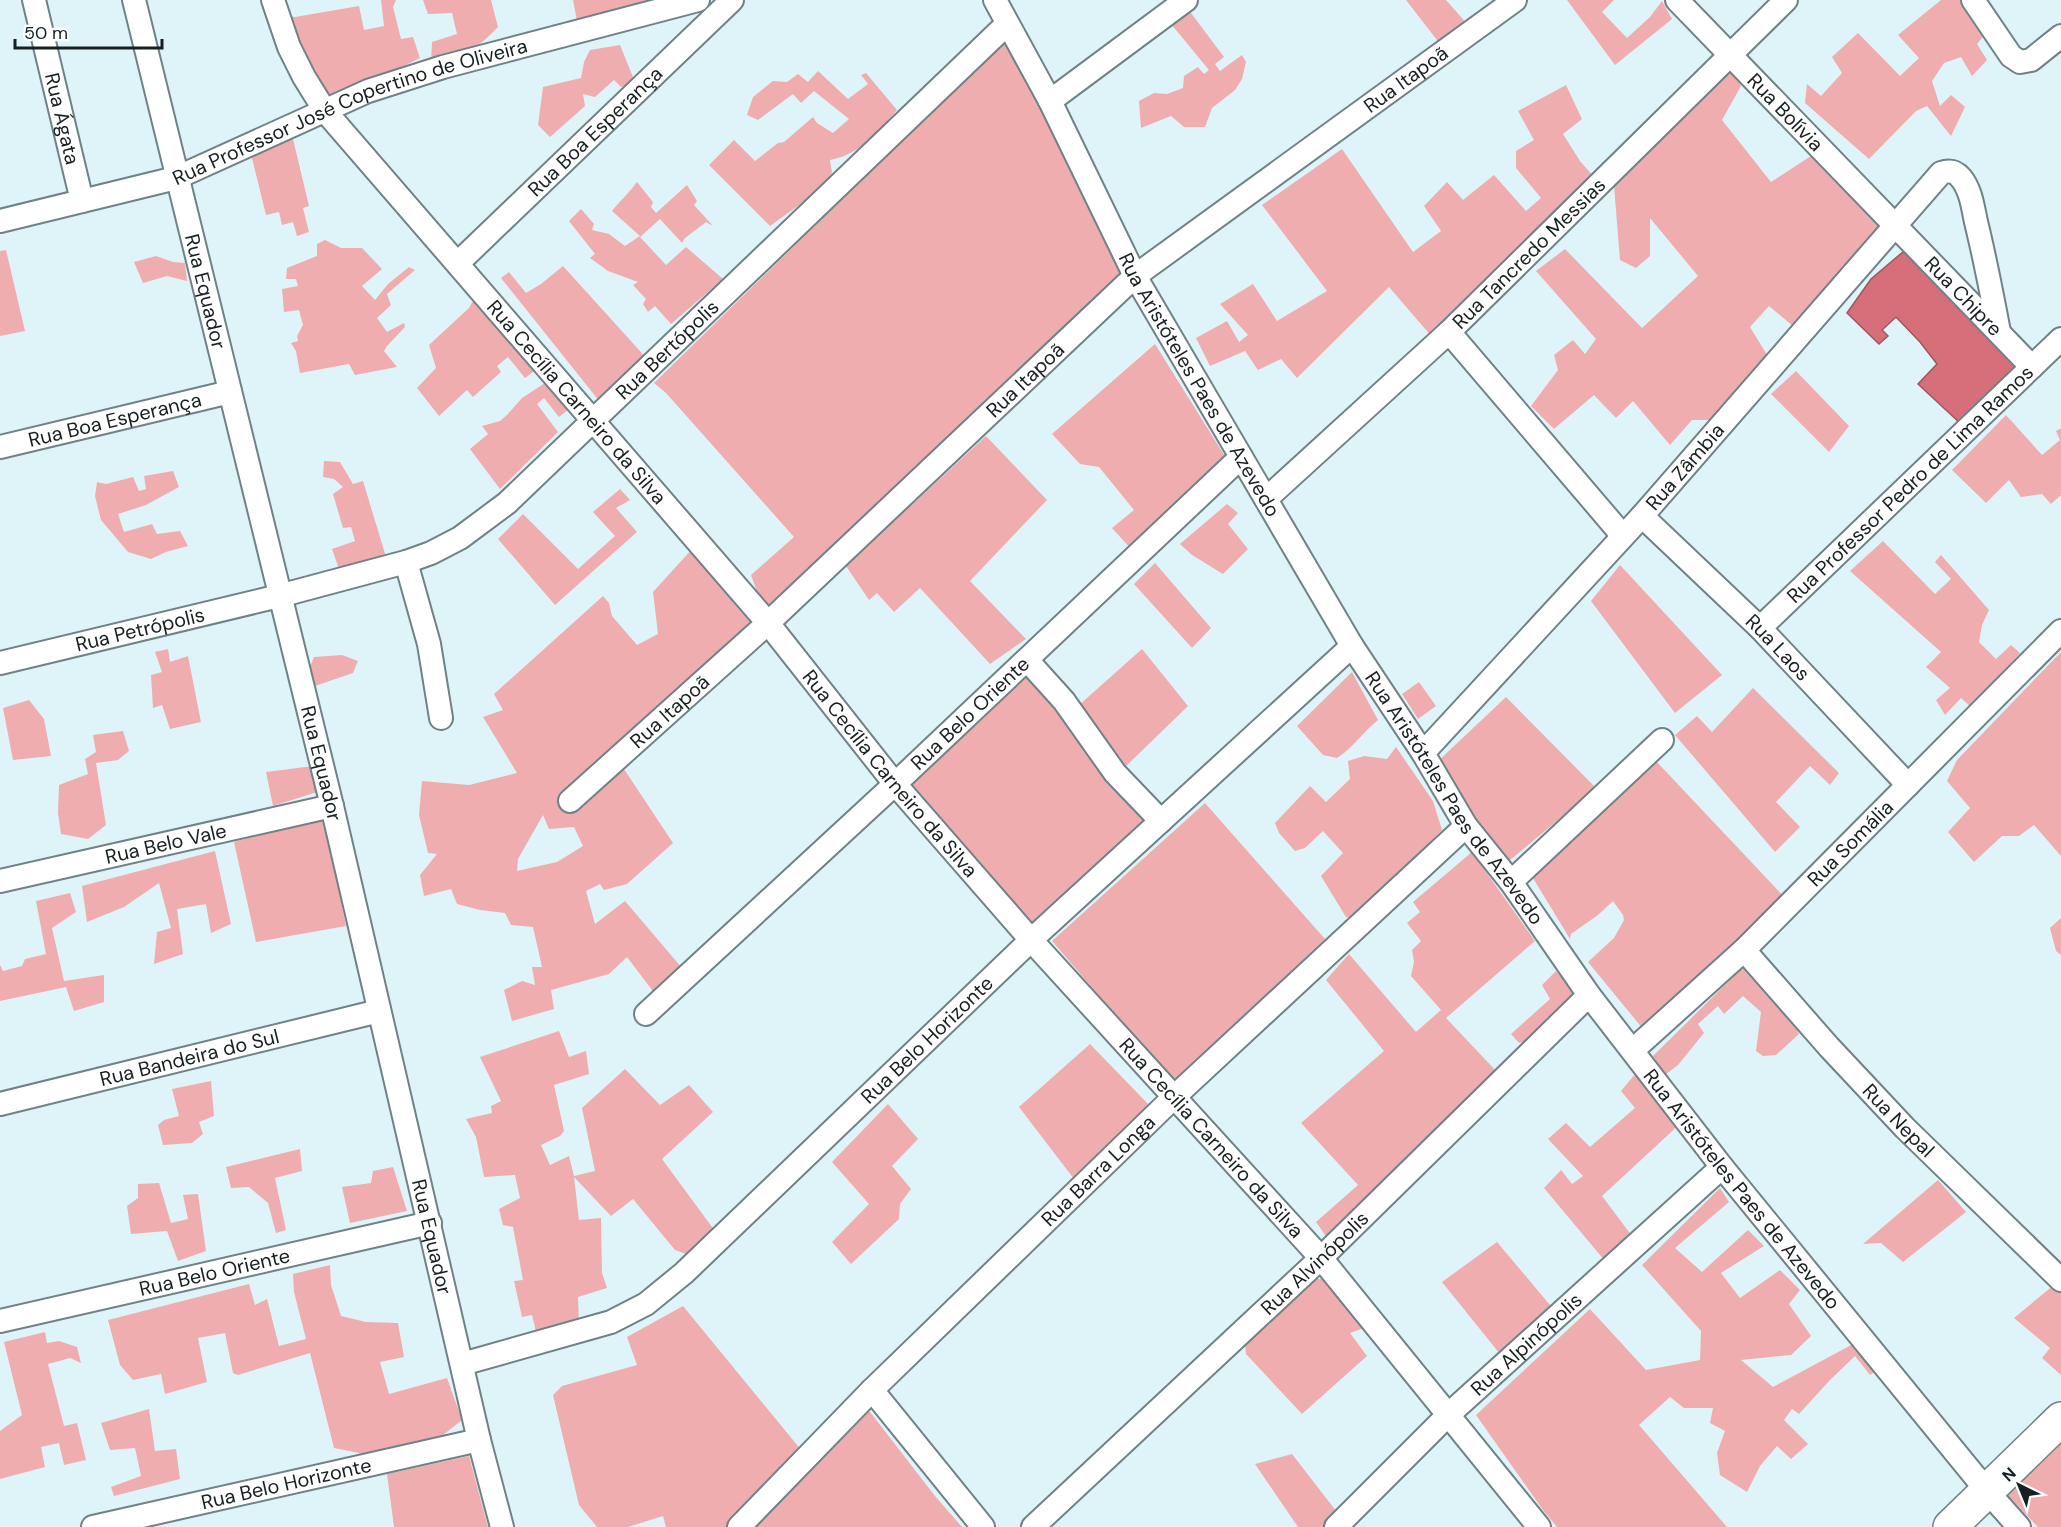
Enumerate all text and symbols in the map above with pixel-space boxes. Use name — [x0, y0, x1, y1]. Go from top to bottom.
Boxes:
scale bar — [15, 12, 162, 50]
text: 50 m — [24, 21, 68, 45]
street label: Rua Professor José Copertino de Oliveira — [168, 32, 530, 191]
street label: Rua Itapoã — [1358, 40, 1453, 119]
street label: Rua Boa Esperança — [522, 61, 668, 202]
street label: Rua Bolívia — [1742, 68, 1829, 157]
street label: Rua Ágata — [39, 70, 86, 167]
street label: Rua Tancredo Messias — [1447, 172, 1611, 335]
street label: Rua Equador — [179, 231, 232, 352]
street label: Rua Aristóteles Paes de Azevedo — [1113, 249, 1286, 522]
street label: Rua Chipre — [1919, 251, 2008, 342]
street label: Rua Bertópolis — [610, 294, 724, 405]
street label: Rua Cecília Carneiro da Silva — [481, 295, 672, 510]
street label: Rua Itapoã — [980, 337, 1070, 423]
street label: Rua Professor Pedro de Lima Ramos — [1781, 359, 2039, 609]
street label: Rua Boa Esperança — [26, 386, 204, 453]
street label: Rua Zâmbia — [1640, 418, 1730, 516]
street label: Rua Petrópolis — [73, 601, 207, 657]
street label: Rua Laos — [1740, 608, 1816, 686]
street label: Rua Belo Oriente — [905, 651, 1035, 776]
street label: Rua Cecília Carneiro da Silva — [797, 664, 983, 883]
street label: Rua Aristóteles Paes de Azevedo — [1359, 666, 1550, 930]
street label: Rua Itapoã — [624, 669, 715, 754]
street label: Rua Equador — [295, 703, 348, 823]
street label: Rua Somália — [1801, 794, 1899, 892]
street label: Rua Belo Vale — [103, 817, 229, 870]
street label: Rua Belo Horizonte — [855, 970, 999, 1109]
street label: Rua Bandeira do Sul — [97, 1023, 282, 1092]
street label: Rua Cecília Carneiro da Silva — [1114, 1032, 1309, 1243]
street label: Rua Aristóteles Paes de Azevedo — [1638, 1063, 1846, 1315]
street label: Rua Nepal — [1857, 1078, 1940, 1163]
street label: Rua Barra Longa — [1036, 1109, 1161, 1232]
street label: Rua Equador — [406, 1176, 458, 1297]
street label: Rua Alvinópolis — [1255, 1205, 1374, 1321]
street label: Rua Belo Oriente — [136, 1242, 293, 1302]
street label: Rua Alpinópolis — [1465, 1287, 1588, 1401]
street label: Rua Belo Horizonte — [198, 1452, 374, 1515]
north arrow — [1989, 1455, 2049, 1515]
text: N — [1998, 1463, 2021, 1486]

